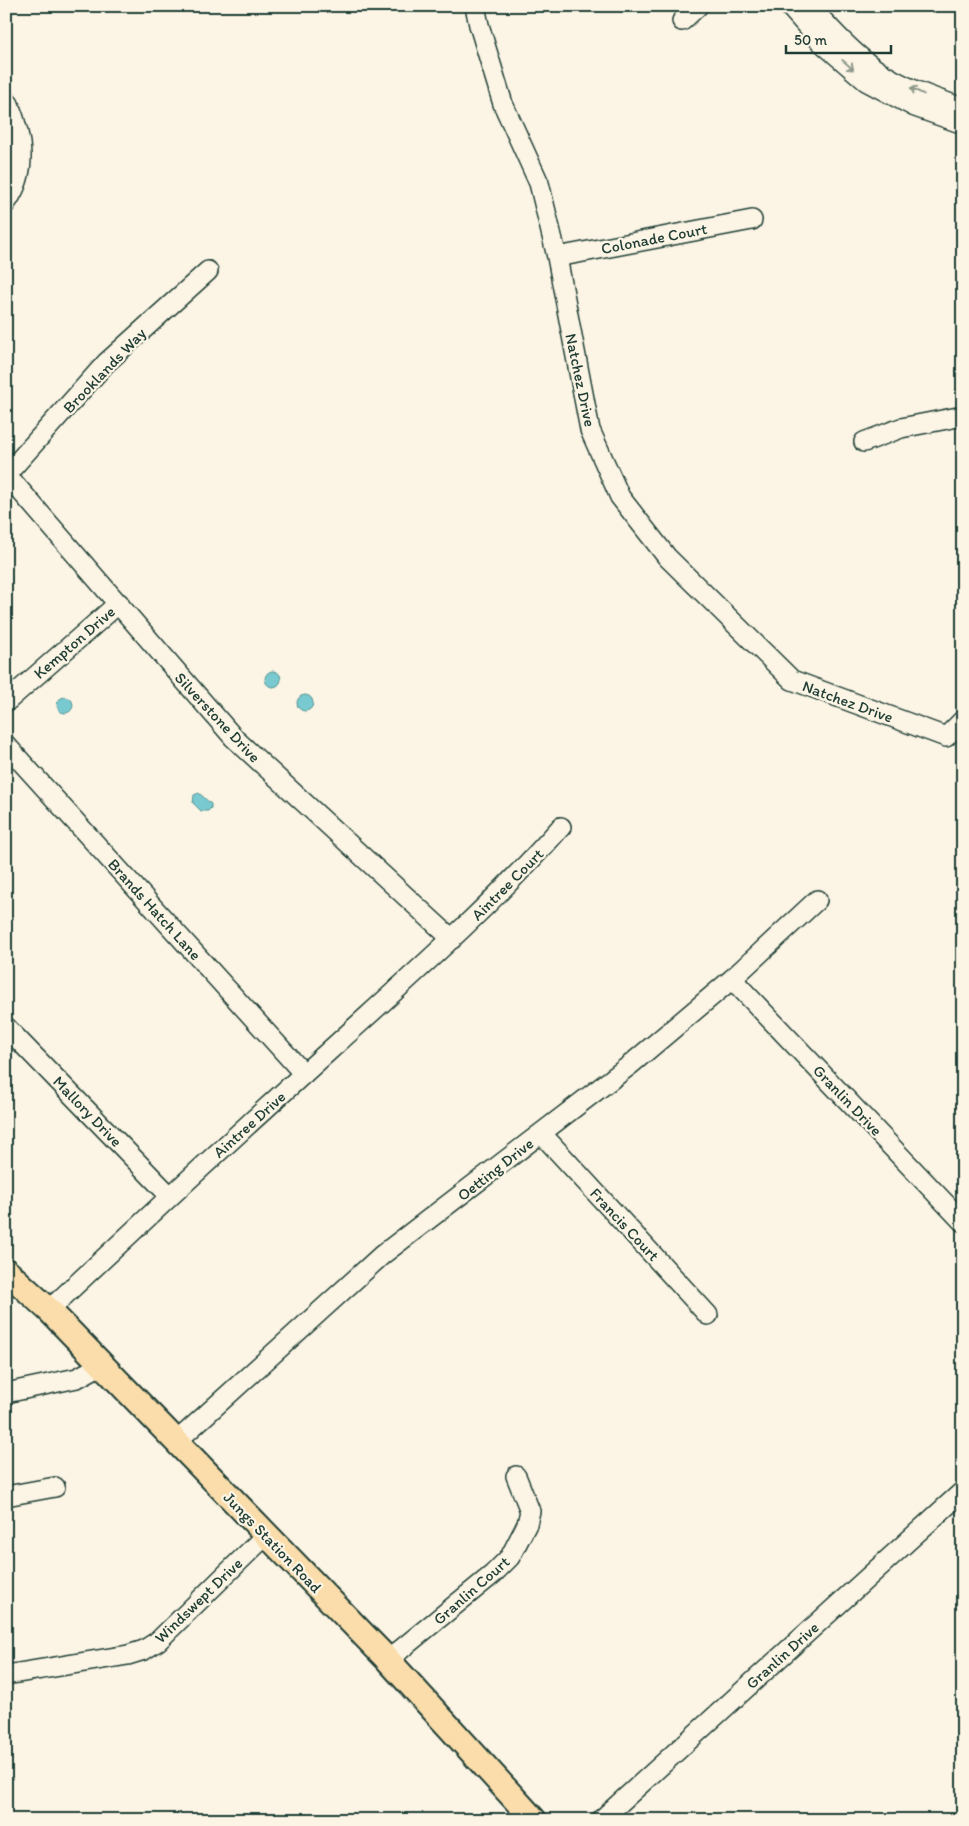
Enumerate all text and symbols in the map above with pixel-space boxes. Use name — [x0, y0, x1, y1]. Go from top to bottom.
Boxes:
scale bar — [786, 22, 892, 54]
text: 50 m — [794, 31, 827, 49]
one-way arrow — [842, 60, 855, 71]
one-way arrow — [910, 86, 925, 95]
street label: Colonade Court — [599, 219, 709, 258]
street label: Brooklands Way — [59, 323, 150, 417]
street label: Natchez Drive — [561, 332, 600, 429]
street label: Kempton Drive — [30, 602, 119, 683]
street label: Silverstone Drive — [171, 668, 265, 767]
street label: Natchez Drive — [800, 676, 896, 727]
street label: Aintree Court — [467, 844, 547, 924]
street label: Brands Hatch Lane — [104, 855, 205, 964]
street label: Granlin Drive — [809, 1061, 886, 1140]
street label: Mallory Drive — [49, 1072, 126, 1151]
street label: Aintree Drive — [209, 1087, 289, 1162]
street label: Oetting Drive — [453, 1134, 537, 1205]
street label: Francis Court — [586, 1184, 663, 1265]
street label: Jungs Station Road — [220, 1488, 326, 1597]
street label: Granlin Court — [429, 1552, 513, 1629]
street label: Windswept Drive — [151, 1554, 246, 1647]
street label: Granlin Drive — [742, 1618, 823, 1693]

